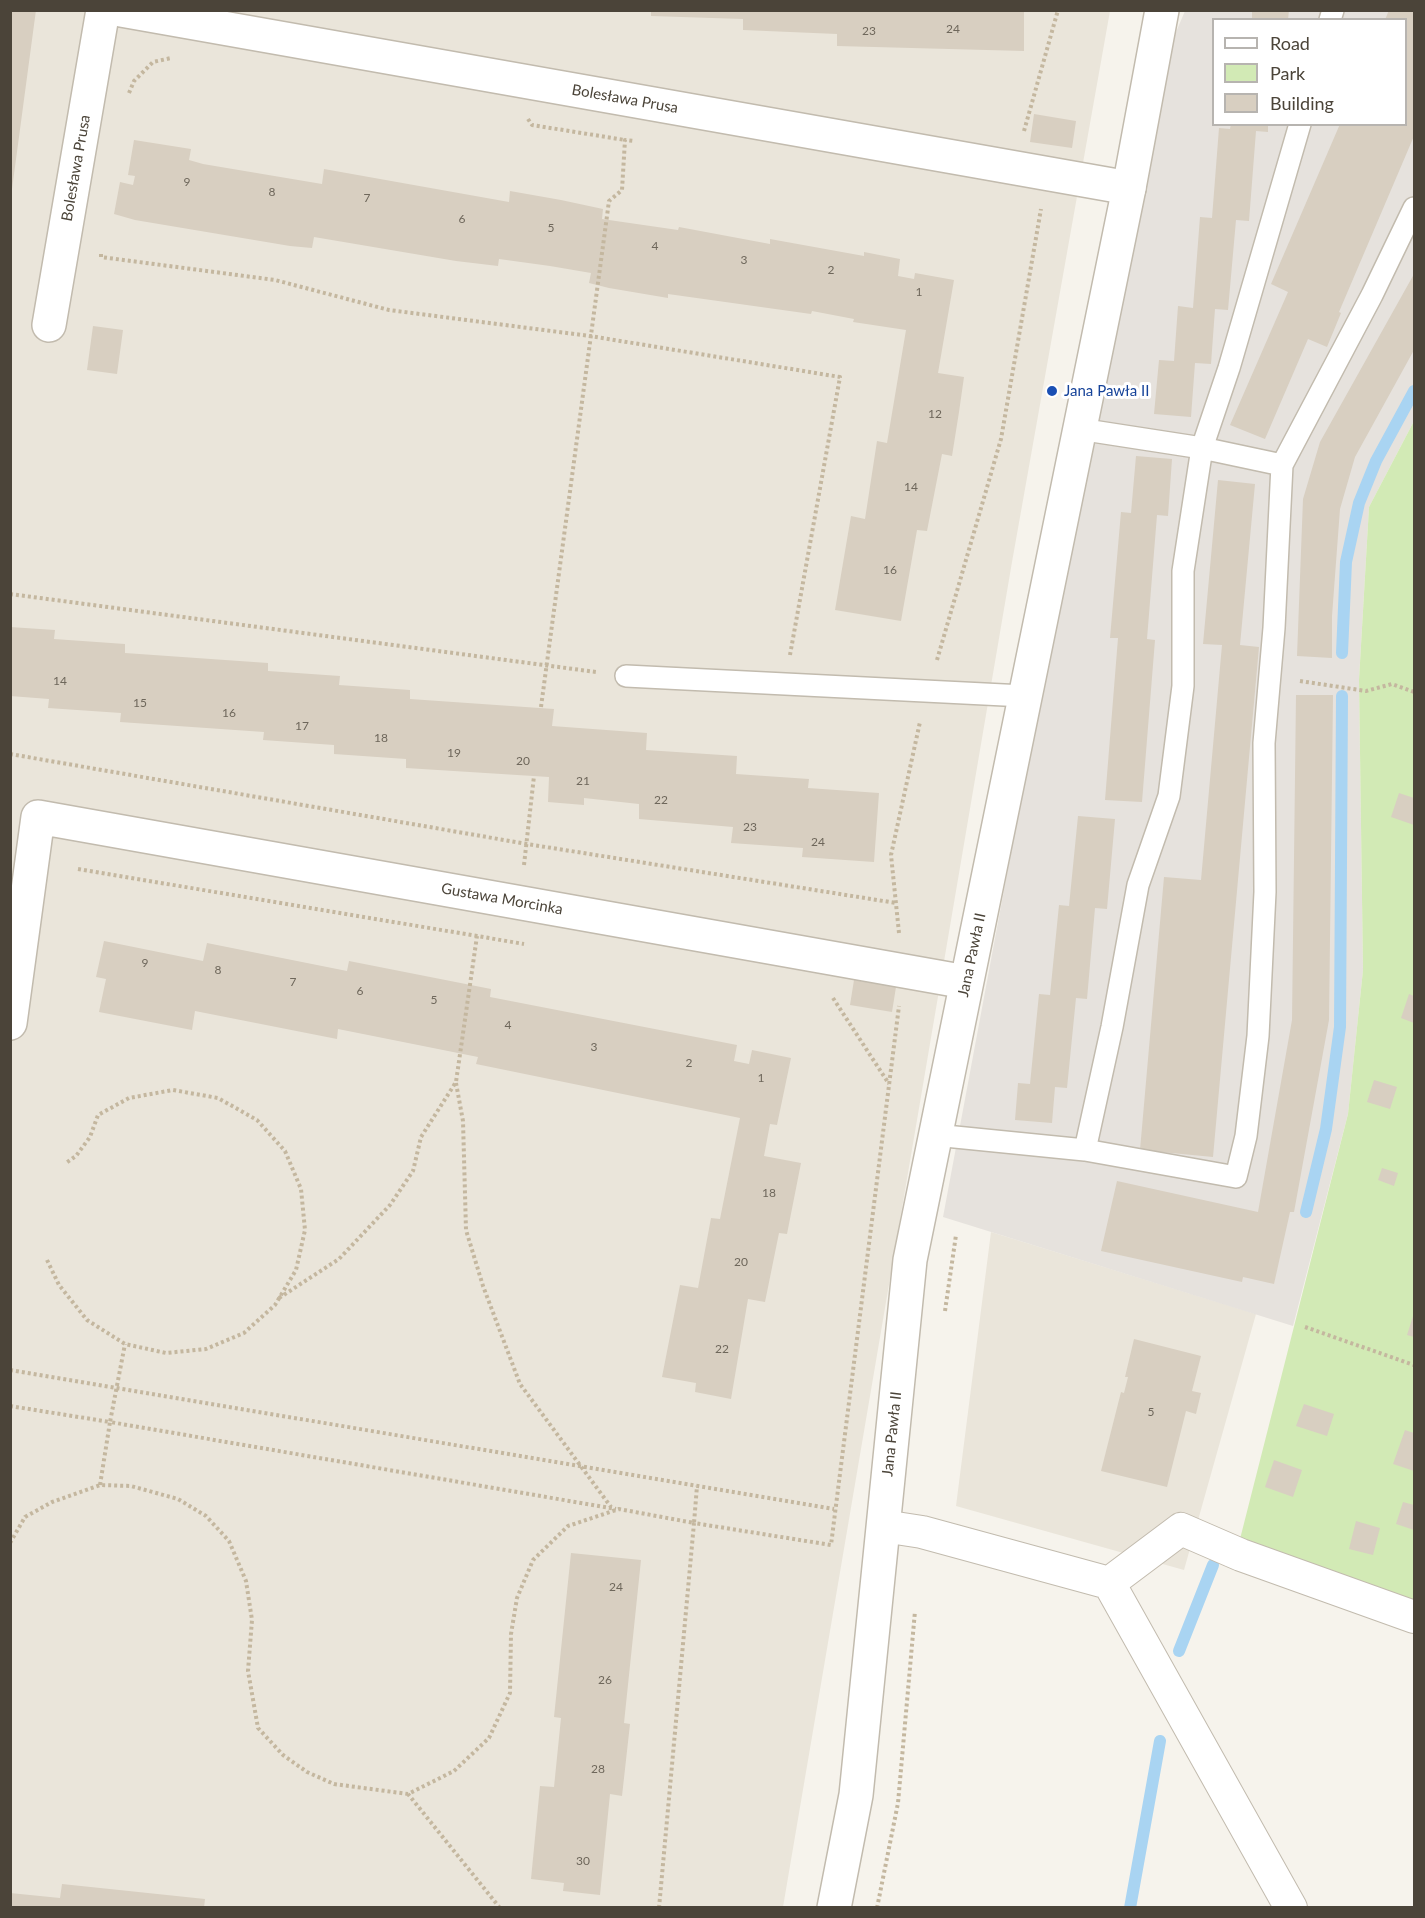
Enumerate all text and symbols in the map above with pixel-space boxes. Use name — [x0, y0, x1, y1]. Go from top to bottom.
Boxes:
legend — [1212, 18, 1407, 126]
house number: 24 — [946, 22, 960, 36]
house number: 23 — [862, 24, 876, 38]
text: Road — [1270, 32, 1310, 54]
text: Park — [1270, 62, 1305, 84]
street label: Bolesława Prusa — [570, 81, 680, 117]
text: Building — [1270, 92, 1334, 114]
street label: Bolesława Prusa — [58, 113, 94, 223]
house number: 9 — [184, 175, 190, 189]
house number: 8 — [269, 185, 275, 199]
house number: 7 — [364, 191, 370, 205]
house number: 6 — [459, 212, 465, 226]
house number: 5 — [548, 221, 554, 235]
house number: 4 — [652, 239, 658, 253]
house number: 3 — [741, 253, 747, 267]
house number: 2 — [828, 263, 834, 277]
house number: 1 — [916, 285, 922, 299]
place label: Jana Pawła II — [1064, 382, 1149, 400]
marker: Jana Pawła II — [1045, 384, 1059, 398]
house number: 12 — [928, 407, 942, 421]
house number: 14 — [904, 480, 918, 494]
house number: 16 — [883, 563, 897, 577]
house number: 14 — [53, 674, 67, 688]
house number: 15 — [133, 696, 147, 710]
house number: 16 — [222, 706, 236, 720]
house number: 17 — [295, 719, 309, 733]
house number: 18 — [374, 731, 388, 745]
house number: 19 — [447, 746, 461, 760]
house number: 20 — [516, 754, 530, 768]
house number: 21 — [576, 774, 590, 788]
house number: 22 — [654, 793, 668, 807]
house number: 23 — [743, 820, 757, 834]
house number: 24 — [811, 835, 825, 849]
street label: Gustawa Morcinka — [440, 879, 564, 919]
street label: Jana Pawła II — [954, 911, 990, 999]
house number: 9 — [142, 956, 148, 970]
house number: 8 — [215, 963, 221, 977]
house number: 7 — [290, 975, 296, 989]
house number: 6 — [357, 984, 363, 998]
house number: 5 — [431, 993, 437, 1007]
house number: 4 — [505, 1018, 511, 1032]
house number: 3 — [591, 1040, 597, 1054]
house number: 2 — [686, 1056, 692, 1070]
house number: 1 — [758, 1071, 764, 1085]
house number: 18 — [762, 1186, 776, 1200]
house number: 20 — [734, 1255, 748, 1269]
house number: 22 — [715, 1342, 729, 1356]
street label: Jana Pawła II — [879, 1391, 905, 1477]
house number: 5 — [1148, 1405, 1154, 1419]
house number: 24 — [609, 1580, 623, 1594]
house number: 26 — [598, 1673, 612, 1687]
house number: 28 — [591, 1762, 605, 1776]
house number: 30 — [576, 1854, 590, 1868]

